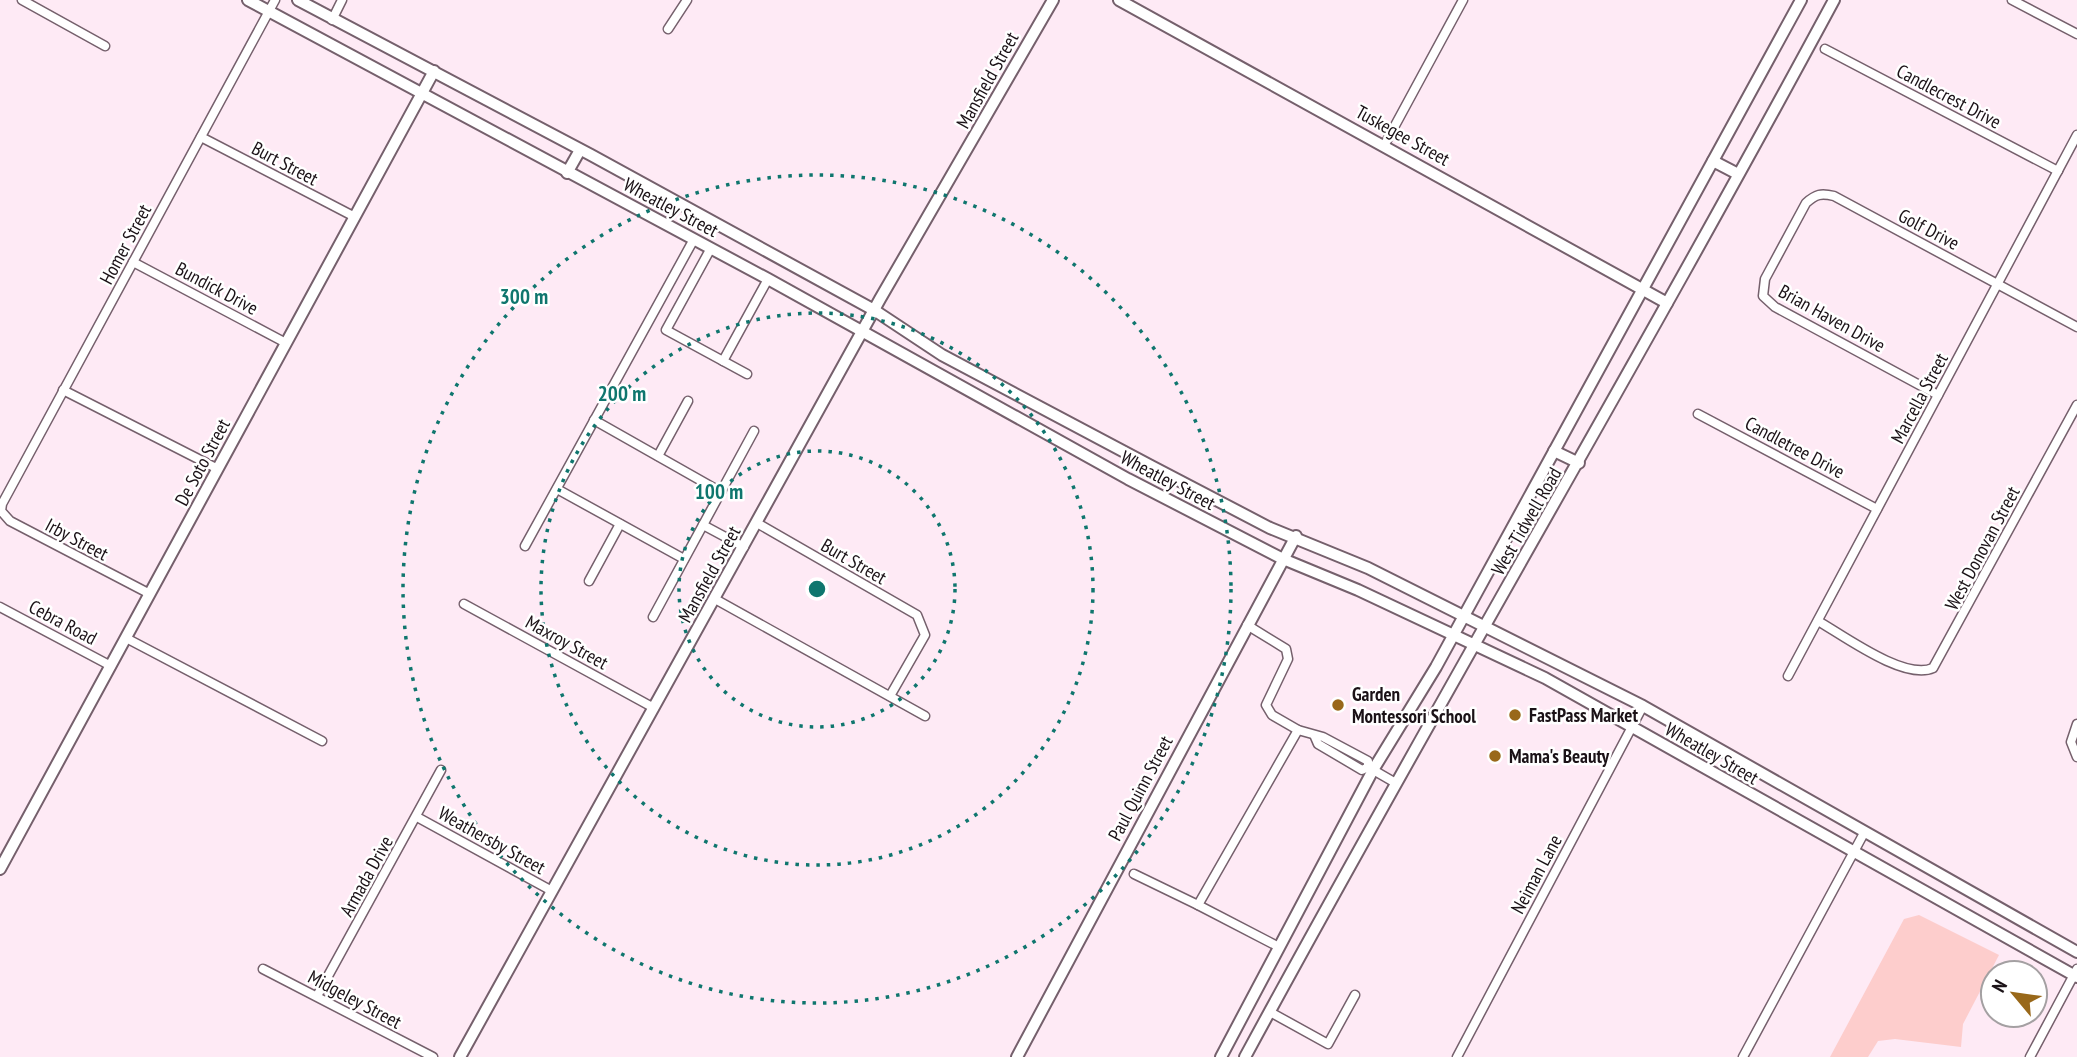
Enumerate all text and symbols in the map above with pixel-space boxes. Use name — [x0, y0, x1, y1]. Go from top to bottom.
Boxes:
street label: Mansfield Street — [951, 27, 1024, 132]
street label: Candlecrest Drive — [1893, 58, 2005, 134]
street label: Tuskegee Street — [1352, 99, 1455, 171]
street label: Burt Street — [248, 136, 323, 191]
street label: Wheatley Street — [620, 172, 723, 242]
street label: Homer Street — [94, 199, 156, 288]
street label: Golf Drive — [1894, 203, 1964, 255]
street label: Bundick Drive — [172, 256, 263, 320]
street label: Brian Haven Drive — [1775, 279, 1890, 357]
text: 300 m — [500, 283, 548, 310]
street label: Marcella Street — [1885, 348, 1953, 447]
text: 200 m — [598, 380, 646, 407]
street label: Candletree Drive — [1741, 411, 1849, 483]
street label: De Soto Street — [169, 414, 235, 510]
street label: Wheatley Street — [1117, 445, 1220, 515]
street label: West Tidwell Road — [1486, 463, 1566, 579]
text: 100 m — [695, 478, 743, 505]
street label: West Donovan Street — [1939, 481, 2025, 614]
street label: Irby Street — [42, 513, 113, 566]
street label: Mansfield Street — [673, 521, 746, 626]
street label: Burt Street — [817, 533, 892, 590]
centre of rings — [805, 577, 829, 601]
street label: Cebra Road — [25, 594, 101, 650]
street label: Maxroy Street — [522, 610, 613, 675]
place label: Garden Montessori School — [1352, 682, 1476, 728]
marker: Garden Montessori School — [1330, 697, 1346, 713]
place label: FastPass Market — [1529, 703, 1638, 727]
marker: FastPass Market — [1507, 707, 1523, 723]
street label: Wheatley Street — [1661, 717, 1764, 790]
street label: Paul Quinn Street — [1102, 731, 1178, 844]
place label: Mama's Beauty — [1509, 744, 1610, 768]
marker: Mama's Beauty — [1487, 748, 1503, 764]
street label: Weathersby Street — [434, 801, 550, 880]
street label: Neiman Lane — [1505, 830, 1567, 918]
street label: Armada Drive — [334, 831, 398, 921]
north arrow — [1979, 959, 2049, 1029]
street label: Midgeley Street — [304, 964, 407, 1034]
text: N — [1986, 975, 2012, 996]

